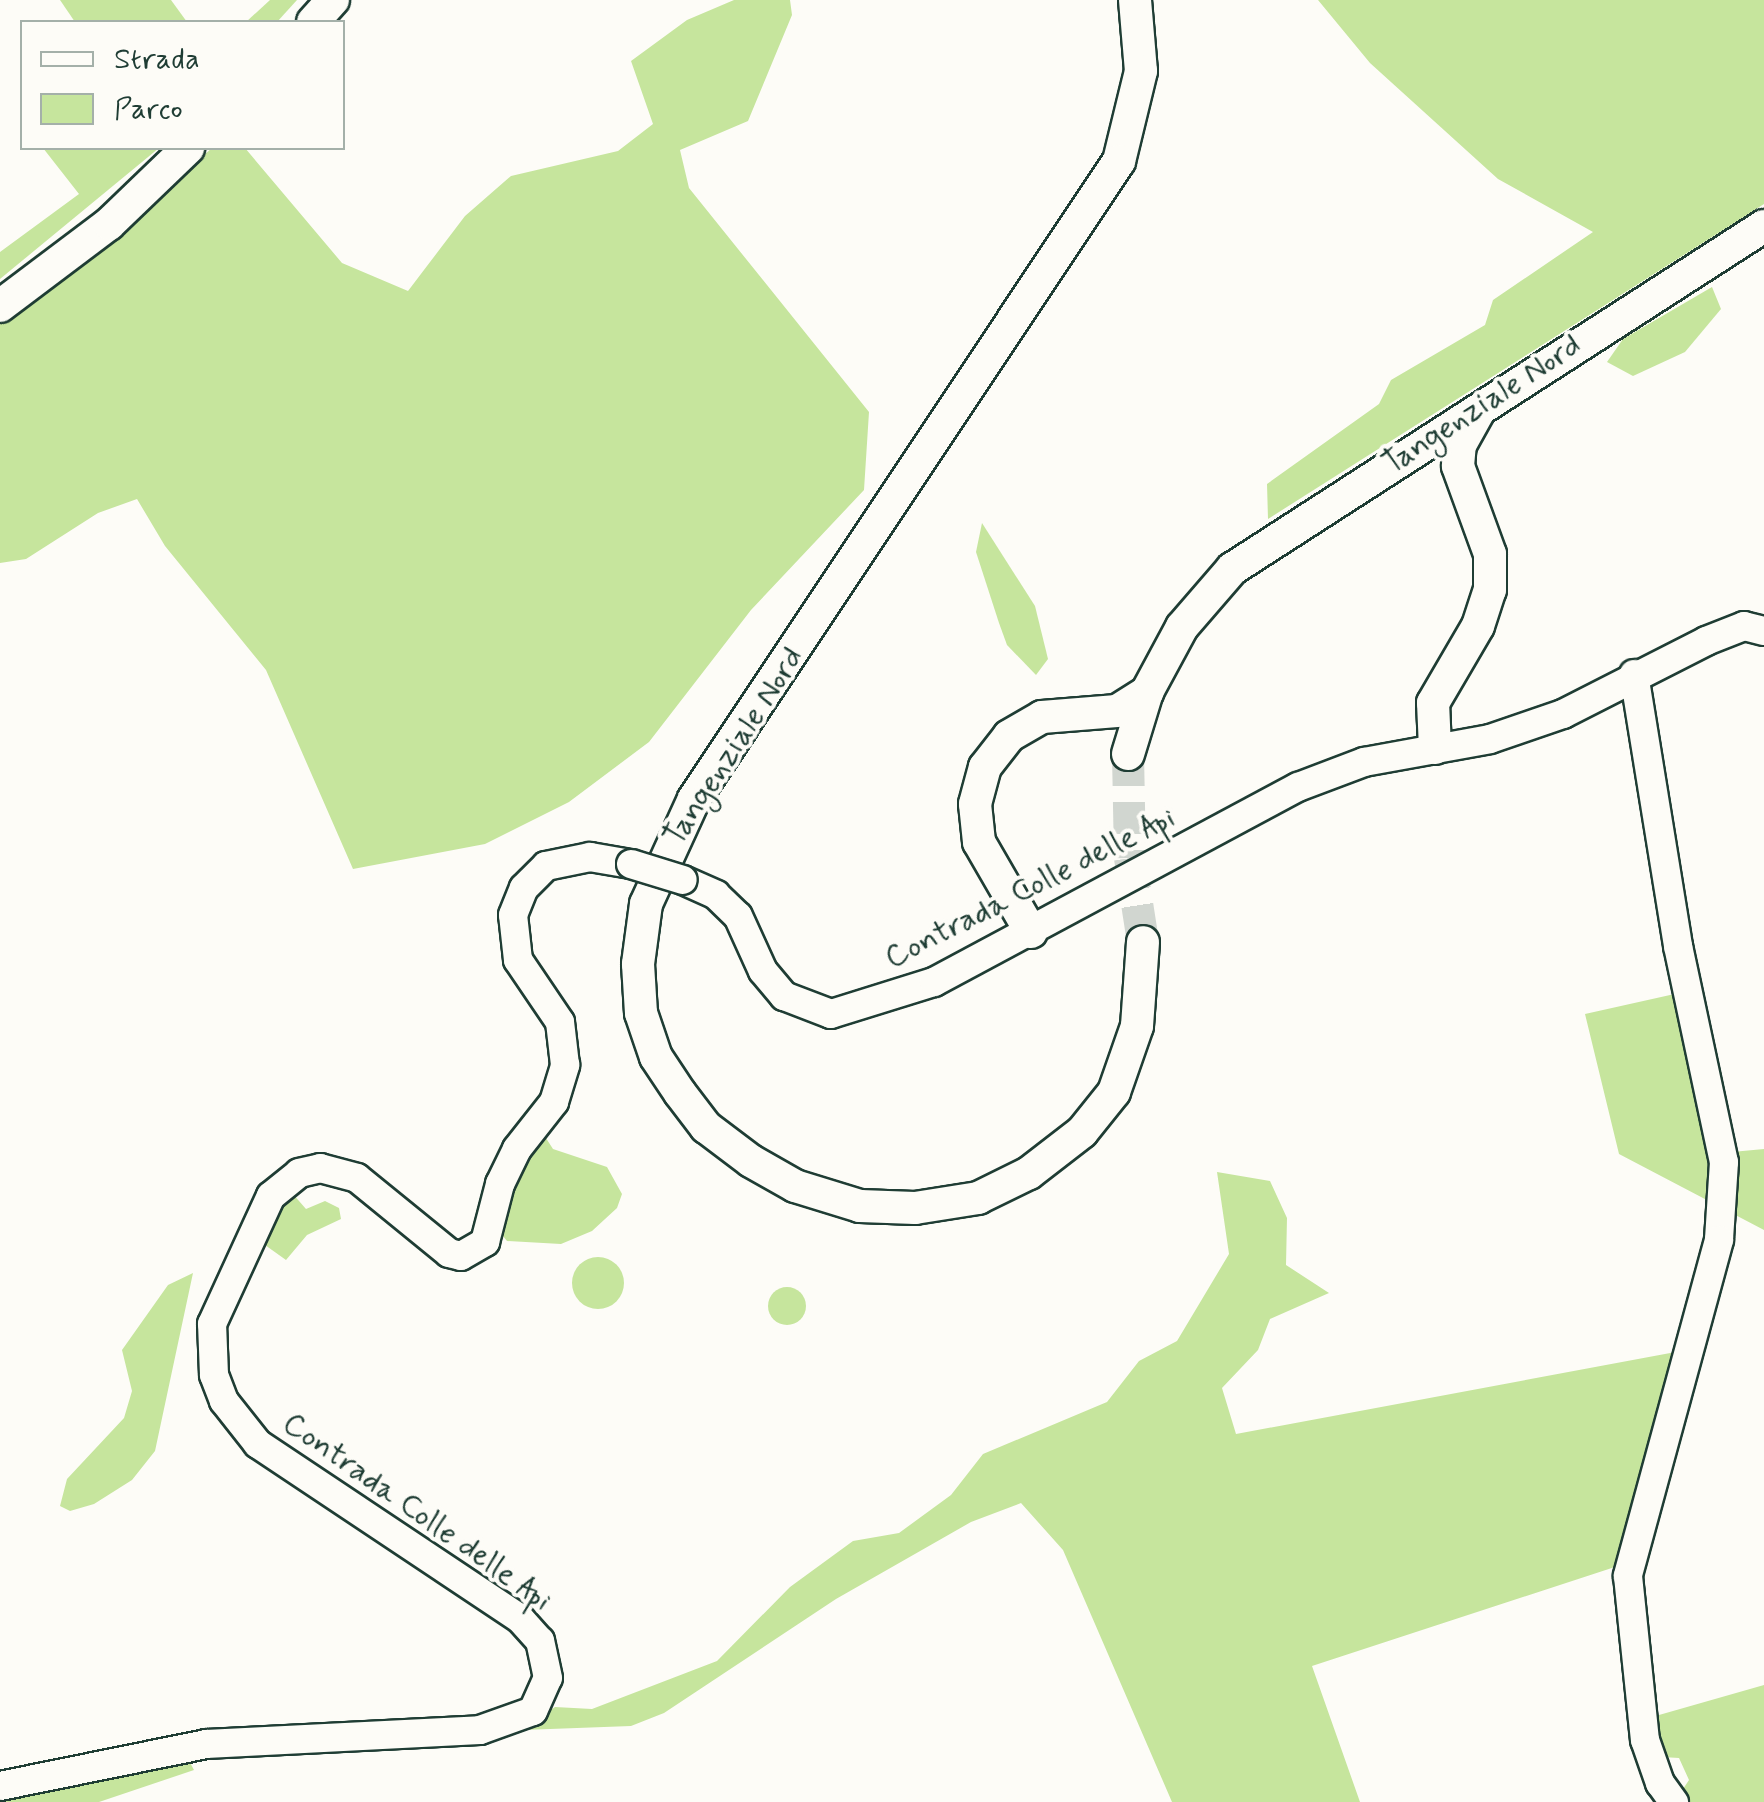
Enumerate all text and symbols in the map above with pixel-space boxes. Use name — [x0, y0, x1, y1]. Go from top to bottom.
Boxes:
legend — [20, 20, 345, 150]
text: Strada — [114, 40, 200, 79]
text: Parco — [114, 90, 183, 129]
street label: Tangenziale Nord — [1375, 326, 1589, 484]
street label: Tangenziale Nord — [655, 640, 813, 854]
street label: Contrada Colle delle Api — [879, 799, 1181, 977]
street label: Contrada Colle delle Api — [275, 1405, 559, 1619]

